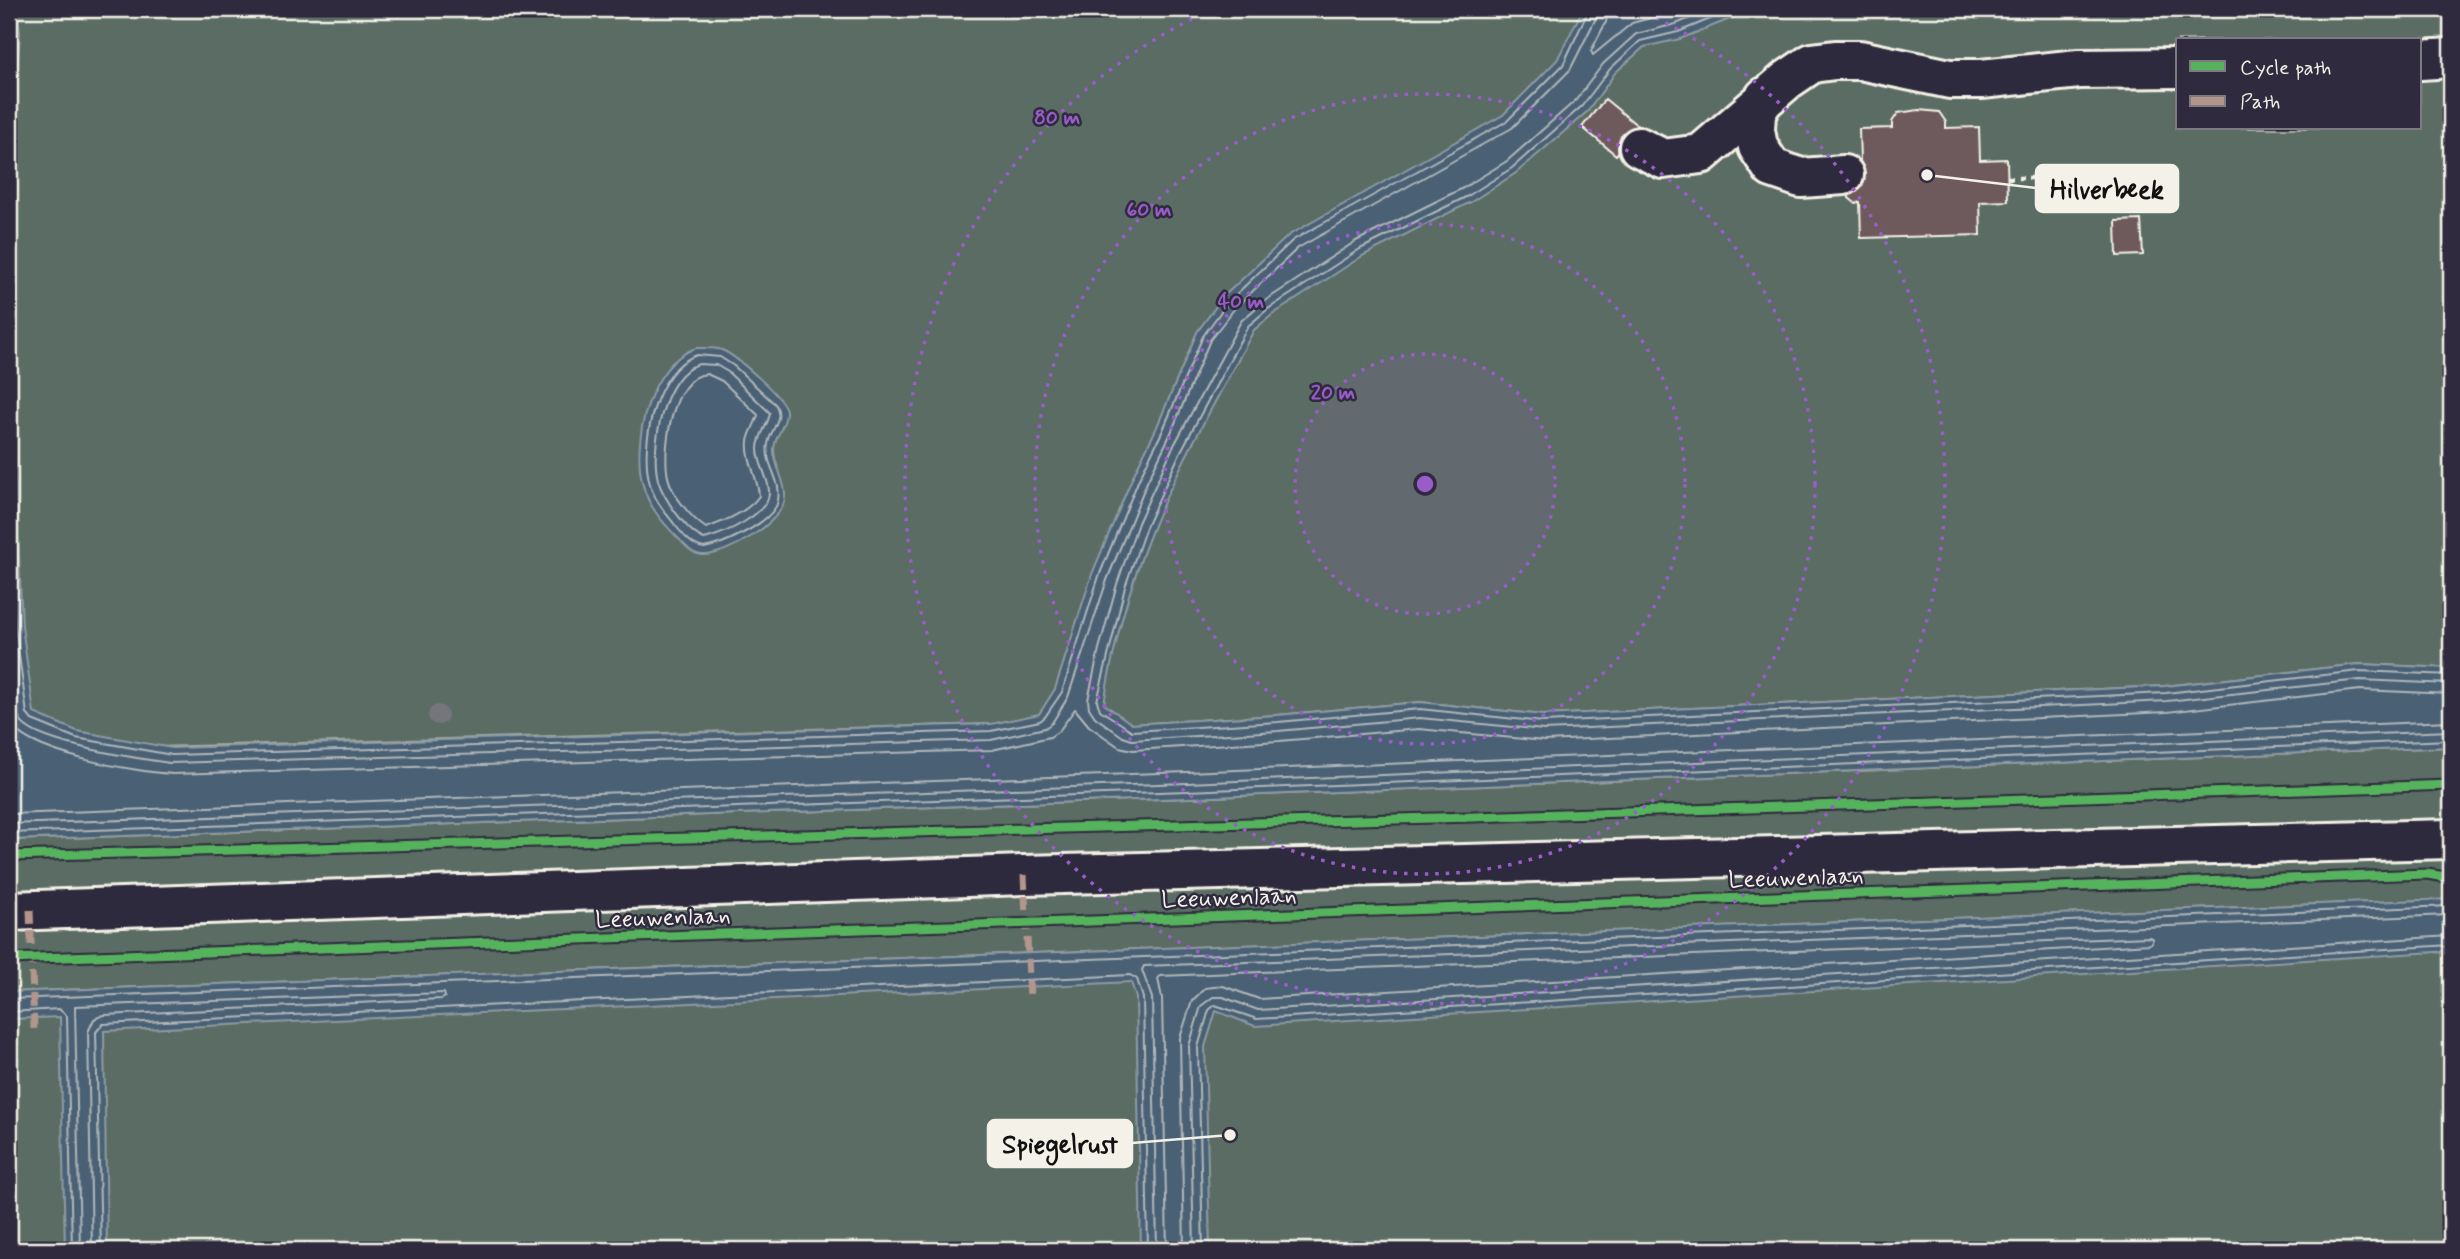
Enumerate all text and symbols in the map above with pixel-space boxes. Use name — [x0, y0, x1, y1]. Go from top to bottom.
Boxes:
legend — [2176, 38, 2422, 130]
text: Cycle path — [2240, 54, 2331, 82]
text: Path — [2240, 88, 2280, 116]
text: 80 m — [1034, 104, 1080, 132]
callout: Hilverbeek — [2036, 165, 2178, 212]
text: Hilverbeek — [2050, 174, 2164, 208]
text: 60 m — [1126, 196, 1172, 224]
text: 40 m — [1218, 288, 1265, 316]
text: 20 m — [1311, 379, 1356, 407]
centre of rings — [1413, 472, 1437, 496]
street label: Leeuwenlaan — [1728, 861, 1864, 896]
street label: Leeuwenlaan — [1161, 881, 1297, 916]
street label: Leeuwenlaan — [595, 901, 731, 936]
callout: Spiegelrust — [988, 1120, 1132, 1167]
text: Spiegelrust — [1002, 1129, 1119, 1166]

